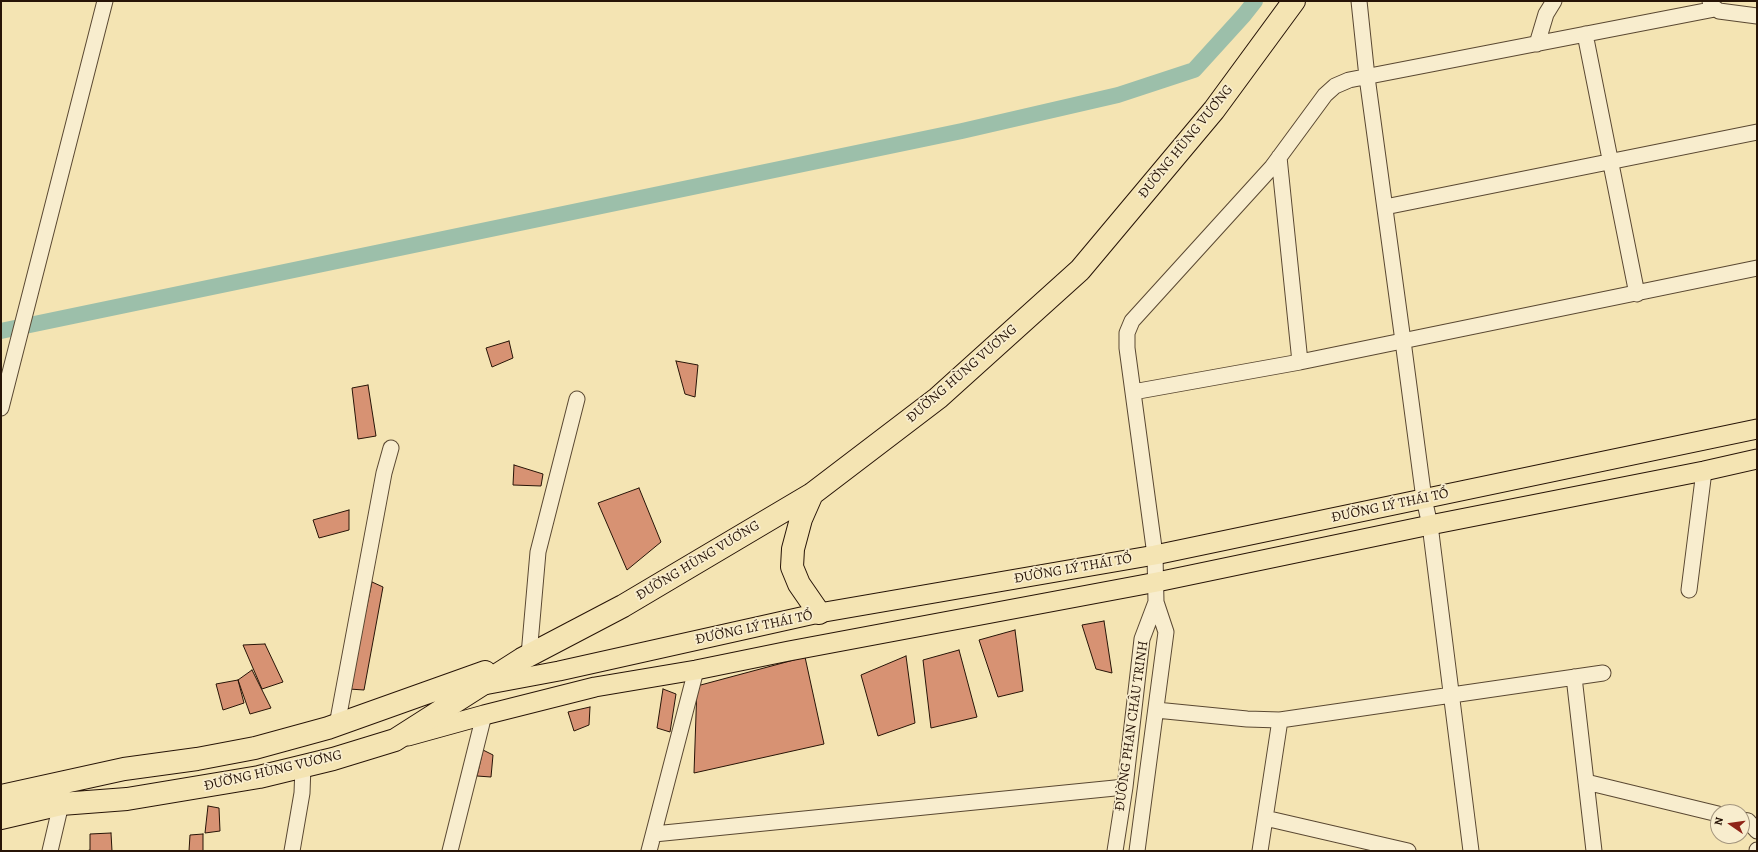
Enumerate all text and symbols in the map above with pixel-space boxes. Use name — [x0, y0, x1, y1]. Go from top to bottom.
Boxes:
street label: ĐƯỜNG HÙNG VƯƠNG — [1135, 82, 1237, 202]
street label: ĐƯỜNG HÙNG VƯƠNG — [903, 321, 1021, 427]
street label: ĐƯỜNG LÝ THÁI TỔ — [1330, 485, 1450, 527]
street label: ĐƯỜNG HÙNG VƯƠNG — [633, 517, 763, 605]
street label: ĐƯỜNG LÝ THÁI TỔ — [1013, 550, 1133, 588]
street label: ĐƯỜNG LÝ THÁI TỔ — [694, 607, 814, 649]
street label: ĐƯỜNG PHAN CHÂU TRINH — [1112, 640, 1152, 812]
street label: ĐƯỜNG HÙNG VƯƠNG — [202, 747, 344, 795]
north arrow — [1710, 804, 1750, 844]
text: N — [1711, 816, 1727, 827]

